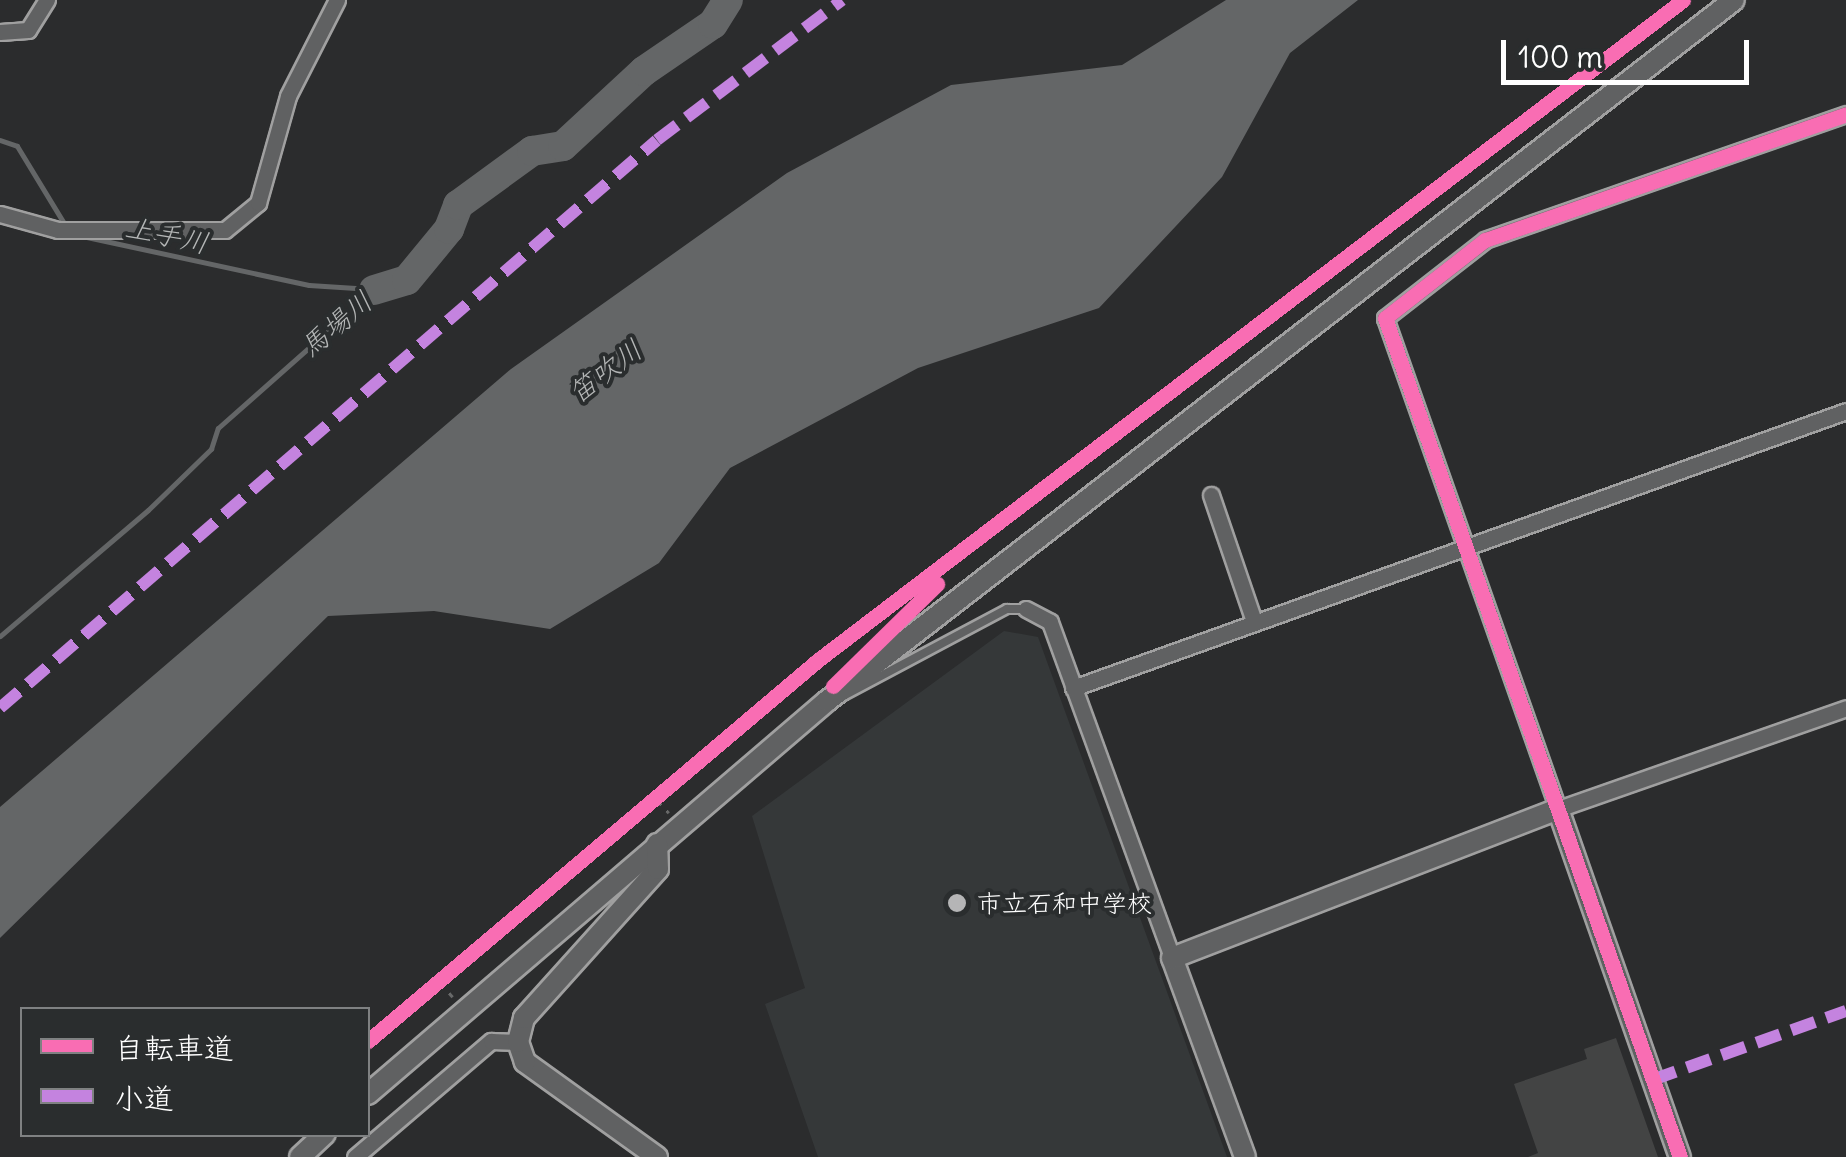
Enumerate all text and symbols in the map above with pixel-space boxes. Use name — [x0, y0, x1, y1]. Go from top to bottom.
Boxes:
scale bar — [1506, 20, 1754, 82]
text: 100 m — [1518, 38, 1603, 76]
water label: 上手川 — [122, 210, 212, 260]
water label: 馬場川 — [293, 284, 379, 364]
water label: 笛吹川 — [561, 332, 649, 410]
place label: 市立石和中学校 — [977, 888, 1152, 918]
marker: 市立石和中学校 — [946, 892, 968, 914]
legend — [20, 1007, 370, 1137]
text: 自転車道 — [114, 1029, 234, 1067]
text: 小道 — [114, 1079, 174, 1117]

